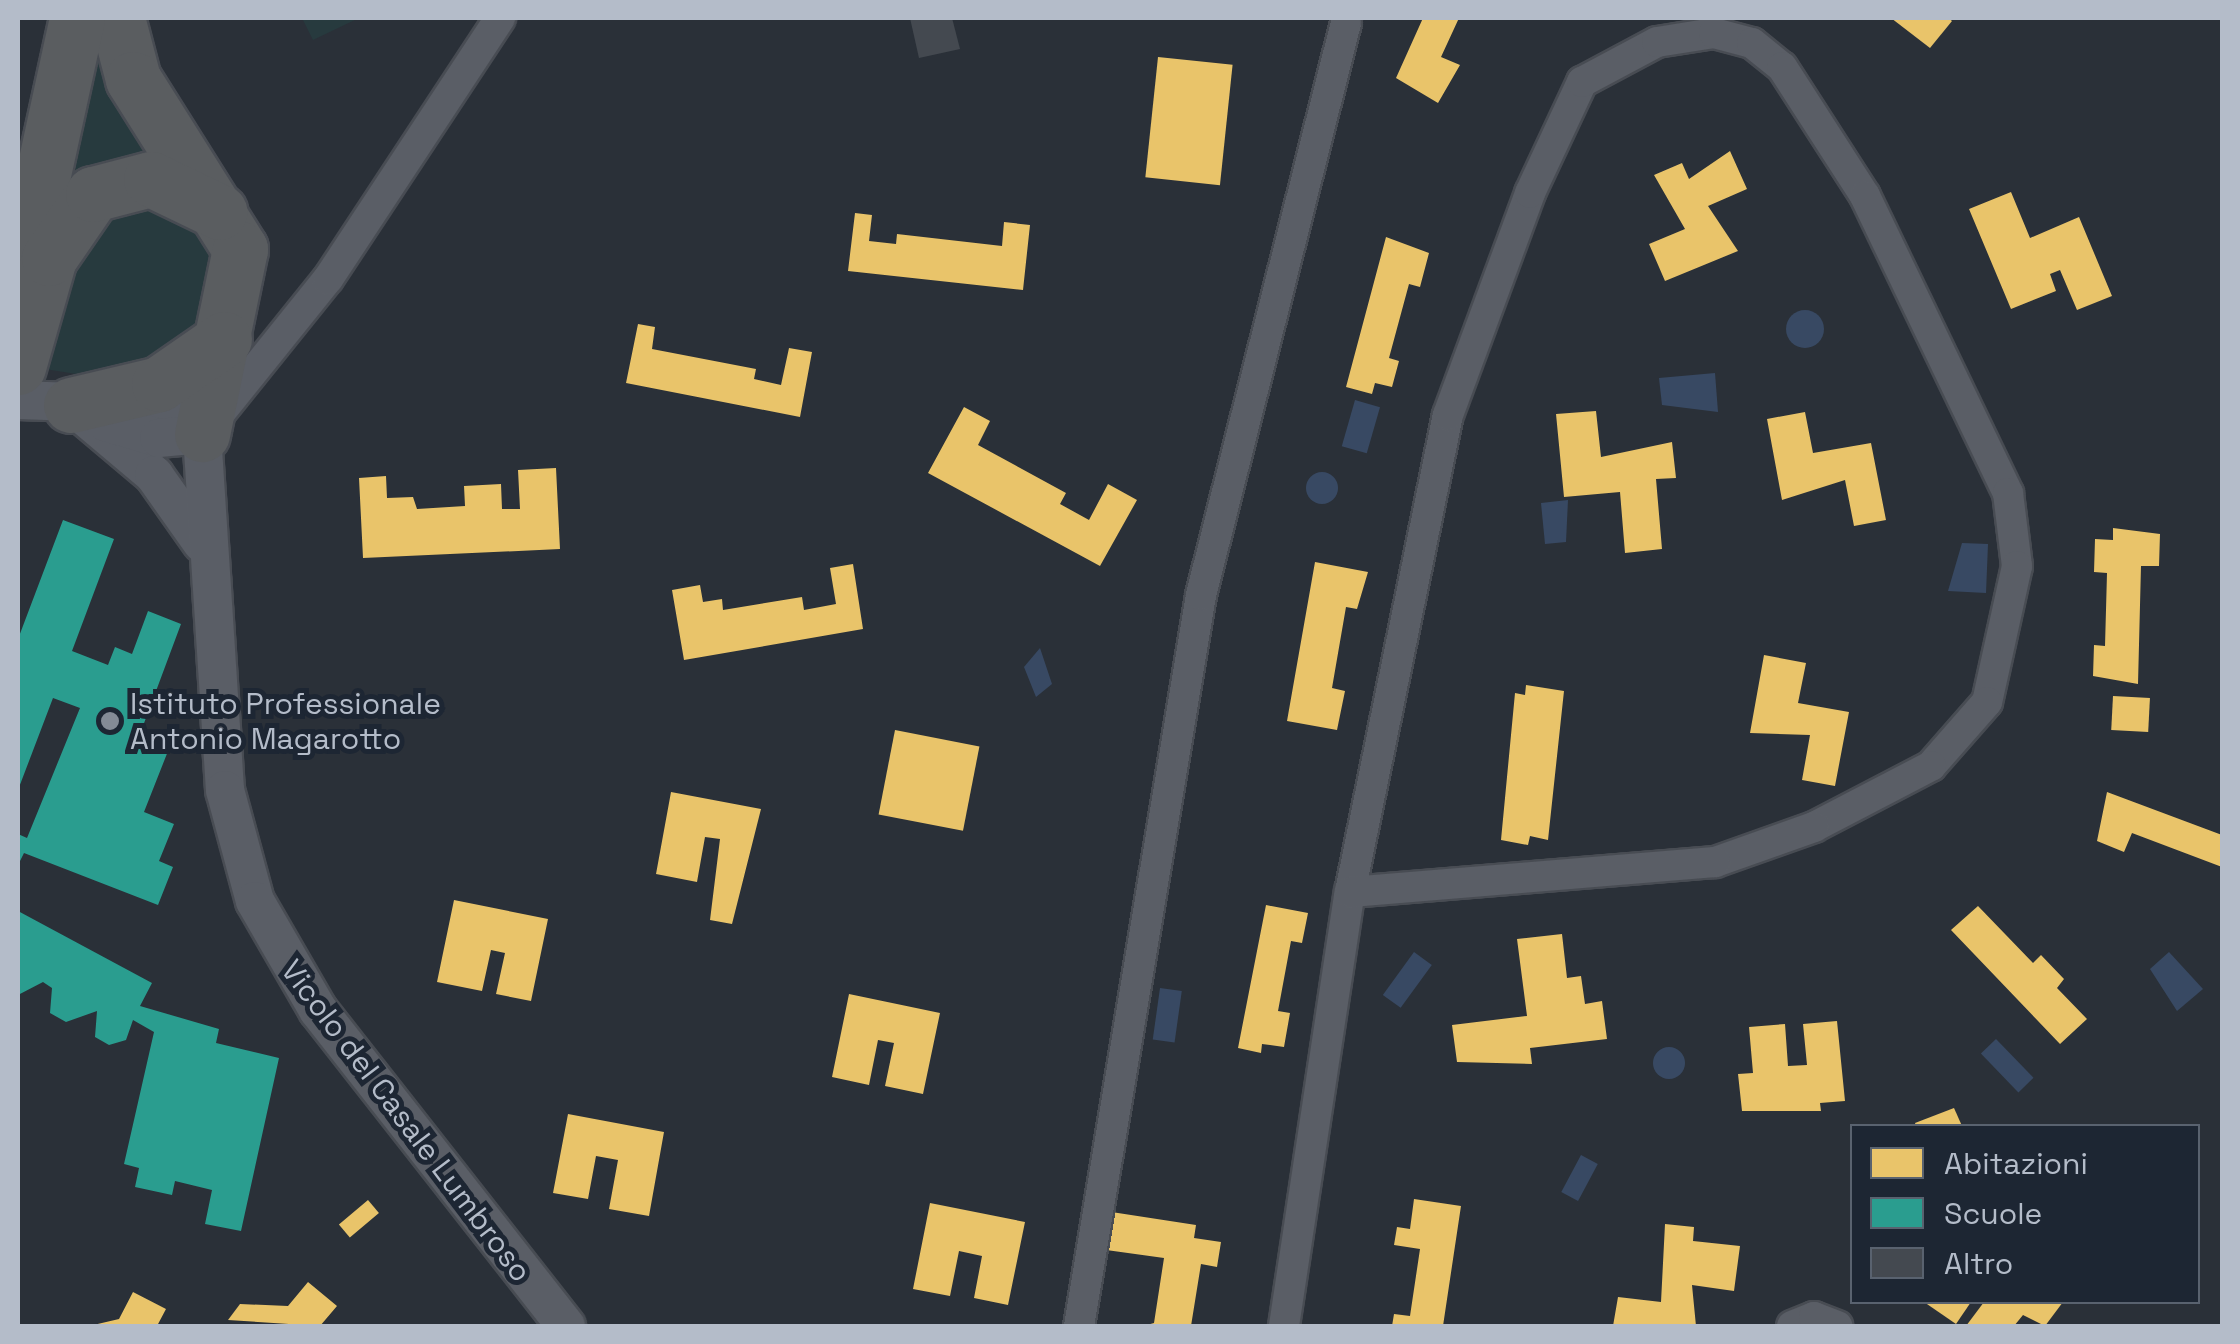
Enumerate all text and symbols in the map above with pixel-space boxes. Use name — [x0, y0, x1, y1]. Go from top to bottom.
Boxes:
place label: Istituto Professionale Antonio Magarotto — [130, 686, 441, 756]
marker: Istituto Professionale Antonio Magarotto — [99, 710, 121, 732]
street label: Vicolo del Casale Lumbroso — [273, 953, 539, 1289]
legend — [1850, 1124, 2200, 1304]
text: Abitazioni — [1944, 1144, 2088, 1183]
text: Scuole — [1944, 1194, 2042, 1233]
text: Altro — [1944, 1244, 2013, 1283]

